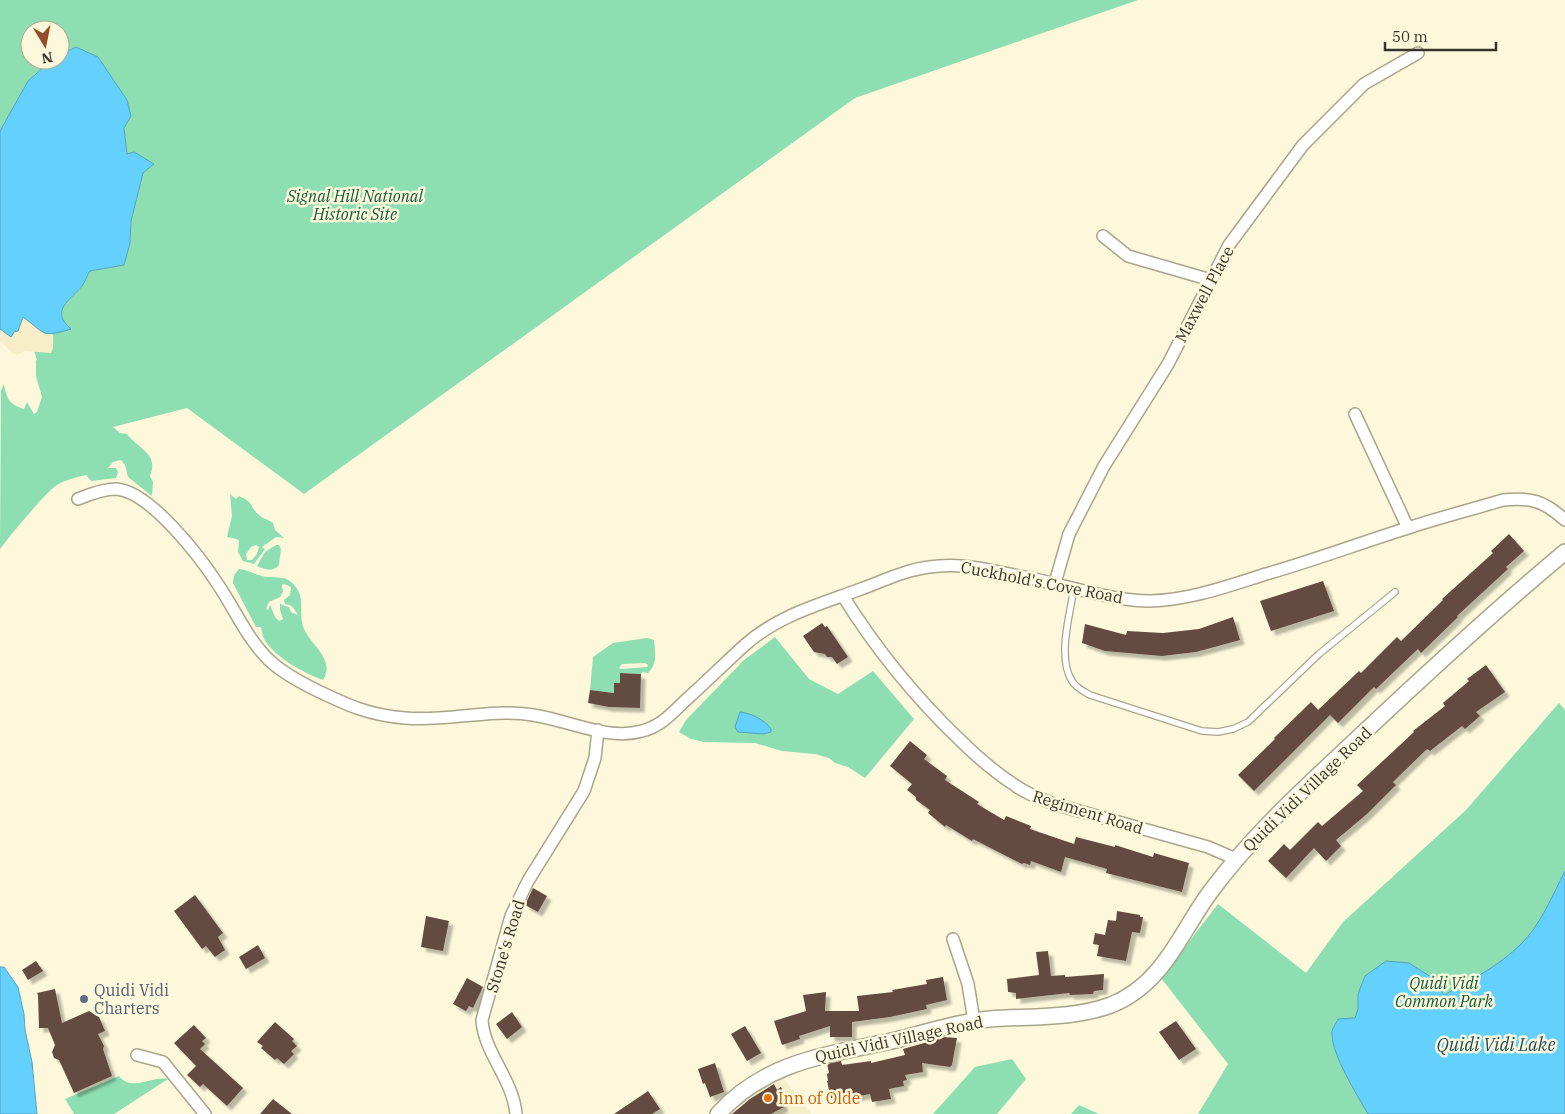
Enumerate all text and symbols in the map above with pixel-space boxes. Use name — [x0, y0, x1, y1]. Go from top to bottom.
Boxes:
north arrow — [20, 20, 70, 70]
scale bar — [1385, 20, 1496, 52]
text: 50 m — [1392, 27, 1428, 46]
text: N — [40, 48, 54, 68]
park label: Signal Hill National Historic Site — [286, 186, 424, 224]
street label: Maxwell Place — [1170, 242, 1238, 346]
street label: Cuckhold's Cove Road — [959, 556, 1125, 608]
street label: Quidi Vidi Village Road — [1238, 722, 1376, 856]
street label: Regiment Road — [1030, 786, 1146, 838]
street label: Stone's Road — [481, 897, 529, 995]
park label: Quidi Vidi Common Park — [1395, 973, 1494, 1011]
place label: Quidi Vidi Charters — [94, 980, 169, 1018]
marker: Quidi Vidi Charters — [78, 993, 90, 1005]
street label: Quidi Vidi Village Road — [813, 1011, 985, 1067]
water label: Quidi Vidi Lake — [1437, 1033, 1555, 1056]
place label: Inn of Olde — [778, 1088, 860, 1108]
marker: Inn of Olde — [762, 1092, 774, 1104]

